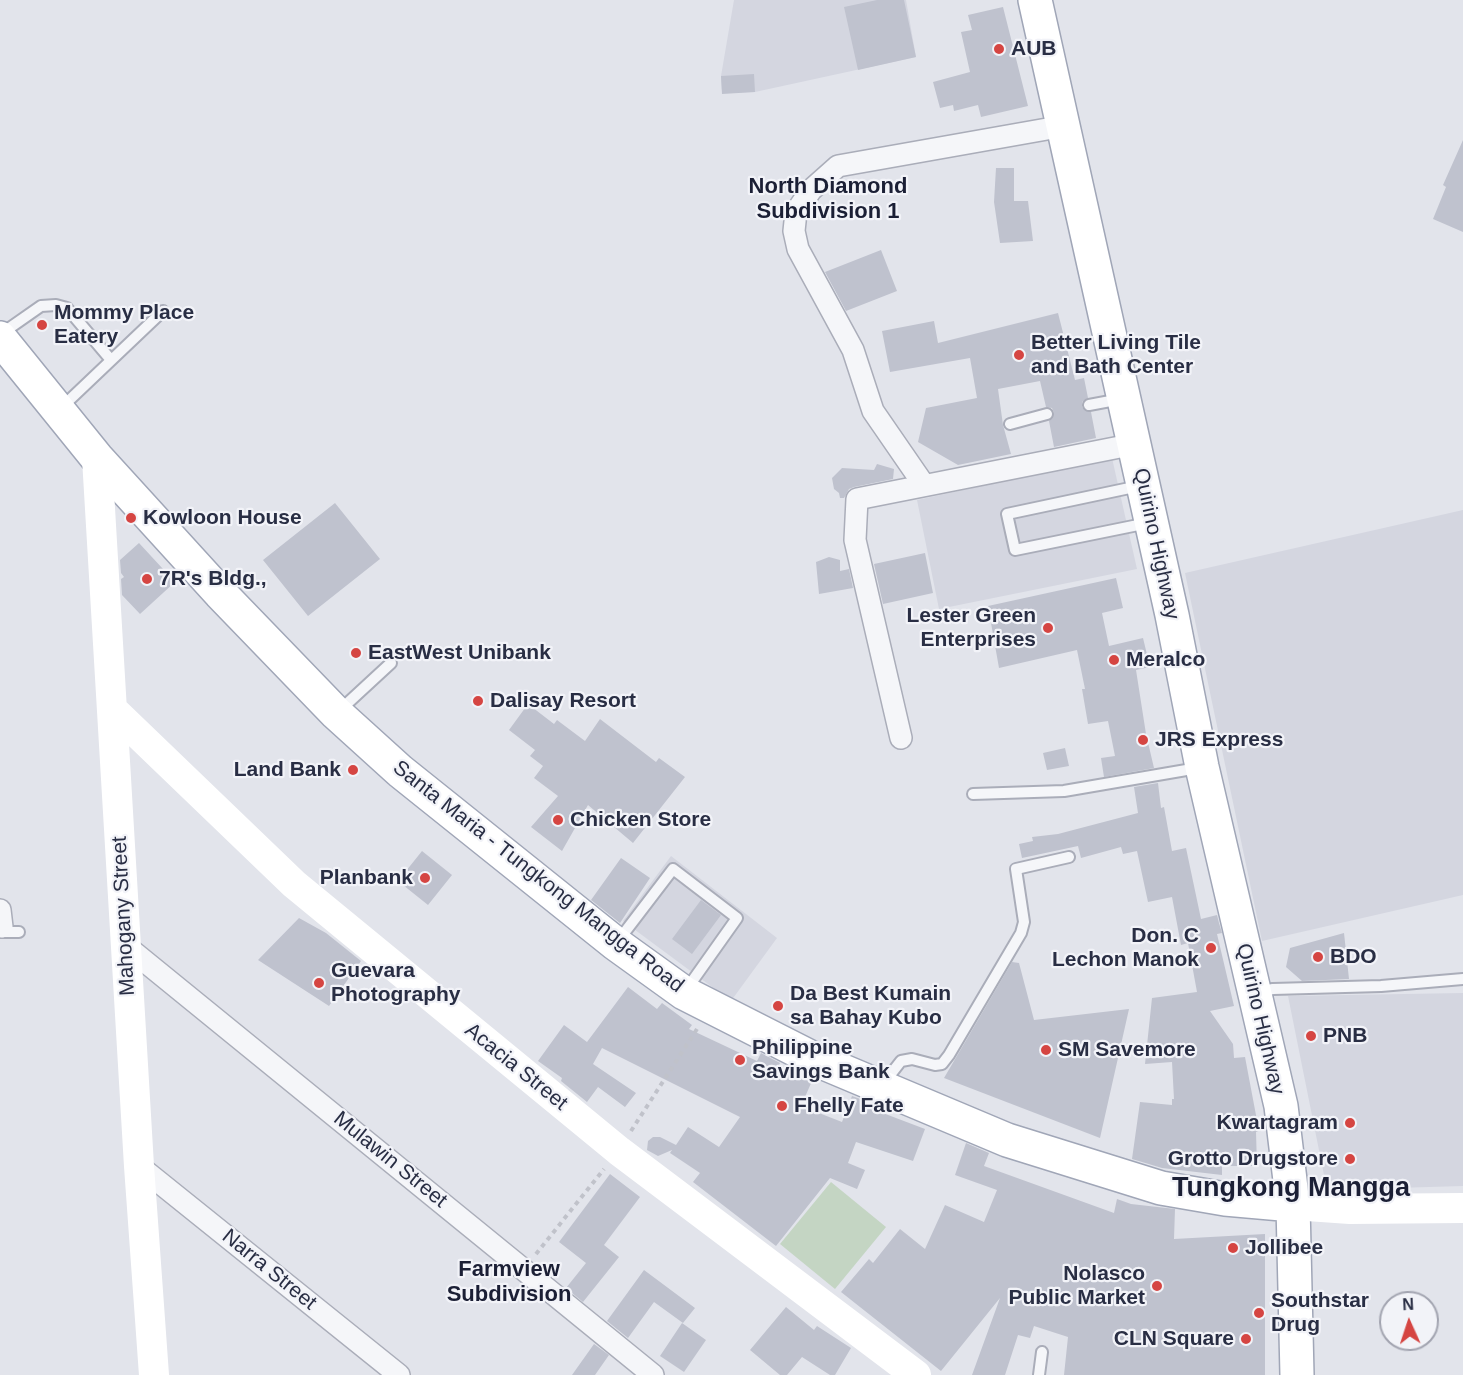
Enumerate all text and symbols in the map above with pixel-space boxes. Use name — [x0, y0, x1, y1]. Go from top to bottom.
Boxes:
place label: AUB — [1011, 36, 1056, 62]
marker: AUB — [992, 42, 1006, 56]
district label: North Diamond Subdivision 1 — [749, 174, 907, 226]
place label: Mommy Place Eatery — [54, 300, 194, 350]
marker: Mommy Place Eatery — [35, 318, 49, 332]
place label: Better Living Tile and Bath Center — [1031, 330, 1201, 380]
marker: Better Living Tile and Bath Center — [1012, 348, 1026, 362]
street label: Quirino Highway — [1128, 466, 1184, 622]
place label: Kowloon House — [143, 505, 302, 531]
marker: Kowloon House — [124, 511, 138, 525]
place label: 7R's Bldg., — [159, 566, 267, 592]
marker: 7R's Bldg., — [140, 572, 154, 586]
place label: Lester Green Enterprises — [906, 603, 1036, 653]
marker: Lester Green Enterprises — [1041, 621, 1055, 635]
place label: EastWest Unibank — [368, 640, 551, 666]
marker: EastWest Unibank — [349, 646, 363, 660]
place label: Meralco — [1126, 647, 1205, 673]
marker: Meralco — [1107, 653, 1121, 667]
place label: Dalisay Resort — [490, 688, 636, 714]
marker: Dalisay Resort — [471, 694, 485, 708]
place label: JRS Express — [1155, 727, 1283, 753]
marker: JRS Express — [1136, 733, 1150, 747]
street label: Santa Maria - Tungkong Mangga Road — [388, 756, 688, 998]
place label: Land Bank — [234, 757, 341, 783]
marker: Land Bank — [346, 763, 360, 777]
place label: Chicken Store — [570, 807, 711, 833]
marker: Chicken Store — [551, 813, 565, 827]
street label: Mahogany Street — [107, 835, 141, 997]
place label: Planbank — [320, 865, 413, 891]
marker: Planbank — [418, 871, 432, 885]
place label: Don. C Lechon Manok — [1052, 923, 1199, 973]
marker: Don. C Lechon Manok — [1204, 941, 1218, 955]
street label: Quirino Highway — [1230, 941, 1290, 1097]
place label: BDO — [1330, 944, 1377, 970]
marker: BDO — [1311, 950, 1325, 964]
place label: Guevara Photography — [331, 958, 460, 1008]
marker: Guevara Photography — [312, 976, 326, 990]
place label: Da Best Kumain sa Bahay Kubo — [790, 981, 951, 1031]
marker: Da Best Kumain sa Bahay Kubo — [771, 999, 785, 1013]
street label: Acacia Street — [460, 1018, 572, 1116]
place label: PNB — [1323, 1023, 1367, 1049]
marker: PNB — [1304, 1029, 1318, 1043]
place label: Philippine Savings Bank — [752, 1035, 890, 1085]
place label: SM Savemore — [1058, 1037, 1196, 1063]
marker: SM Savemore — [1039, 1043, 1053, 1057]
marker: Philippine Savings Bank — [733, 1053, 747, 1067]
place label: Fhelly Fate — [794, 1093, 904, 1119]
marker: Fhelly Fate — [775, 1099, 789, 1113]
street label: Mulawin Street — [328, 1107, 452, 1213]
place label: Kwartagram — [1217, 1110, 1338, 1136]
marker: Kwartagram — [1343, 1116, 1357, 1130]
place label: Grotto Drugstore — [1168, 1146, 1338, 1172]
marker: Grotto Drugstore — [1343, 1152, 1357, 1166]
district label: Tungkong Mangga — [1172, 1173, 1410, 1205]
street label: Narra Street — [217, 1224, 321, 1316]
place label: Jollibee — [1245, 1235, 1323, 1261]
marker: Jollibee — [1226, 1241, 1240, 1255]
district label: Farmview Subdivision — [447, 1257, 571, 1308]
place label: Nolasco Public Market — [1008, 1261, 1145, 1311]
marker: Nolasco Public Market — [1150, 1279, 1164, 1293]
place label: Southstar Drug — [1271, 1288, 1369, 1338]
north arrow — [1379, 1291, 1439, 1351]
text: N — [1402, 1296, 1414, 1313]
marker: Southstar Drug — [1252, 1306, 1266, 1320]
place label: CLN Square — [1114, 1326, 1234, 1352]
marker: CLN Square — [1239, 1332, 1253, 1346]

